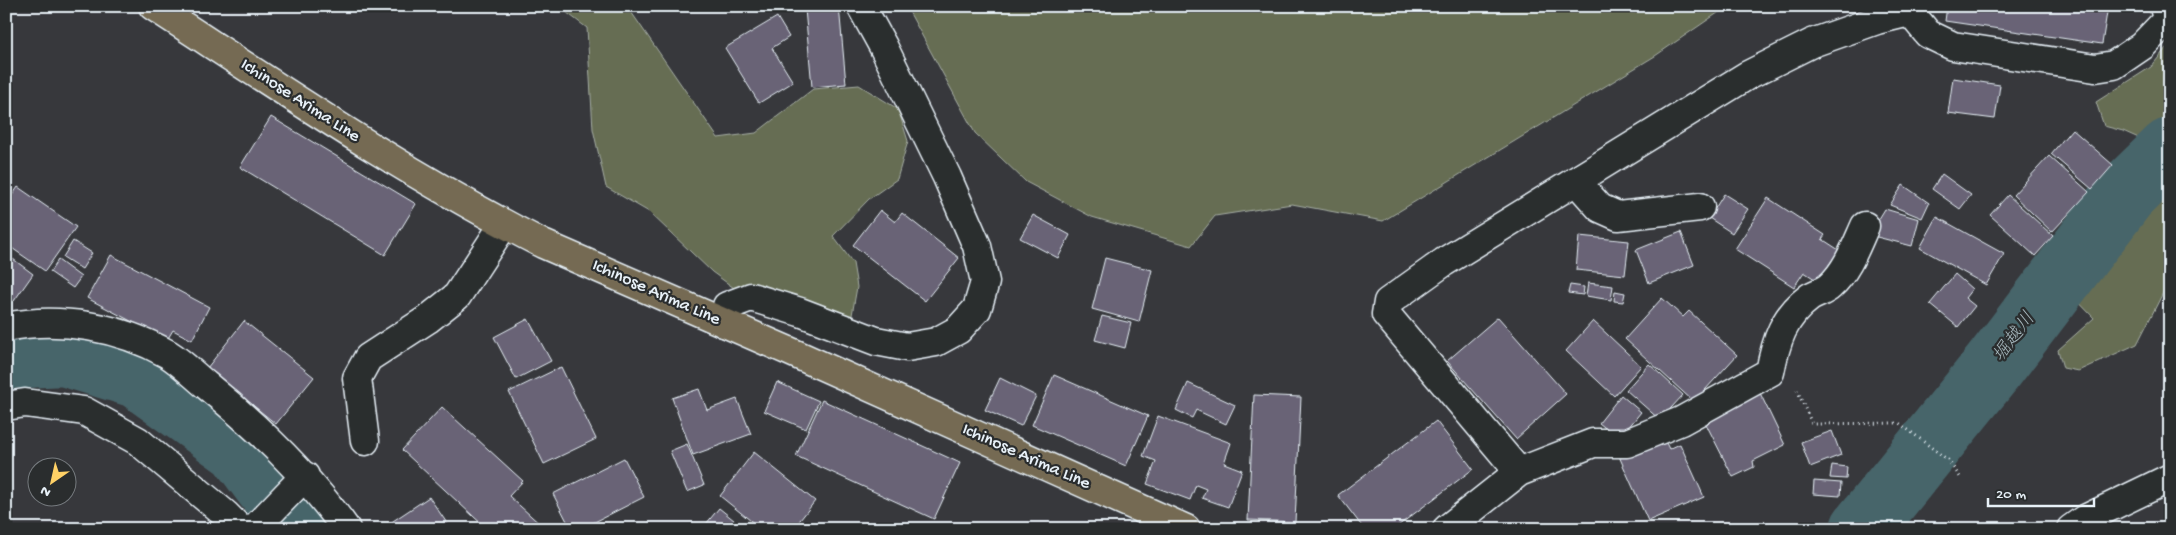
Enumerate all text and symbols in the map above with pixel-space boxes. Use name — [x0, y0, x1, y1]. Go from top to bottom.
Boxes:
street label: Ichinose Arima Line — [236, 55, 364, 148]
street label: Ichinose Arima Line — [589, 255, 724, 331]
water label: 堀越川 — [1989, 308, 2041, 368]
street label: Ichinose Arima Line — [959, 419, 1094, 495]
north arrow — [28, 458, 78, 508]
scale bar — [1988, 475, 2095, 507]
text: N — [38, 481, 55, 500]
text: 20 m — [1996, 486, 2026, 504]

